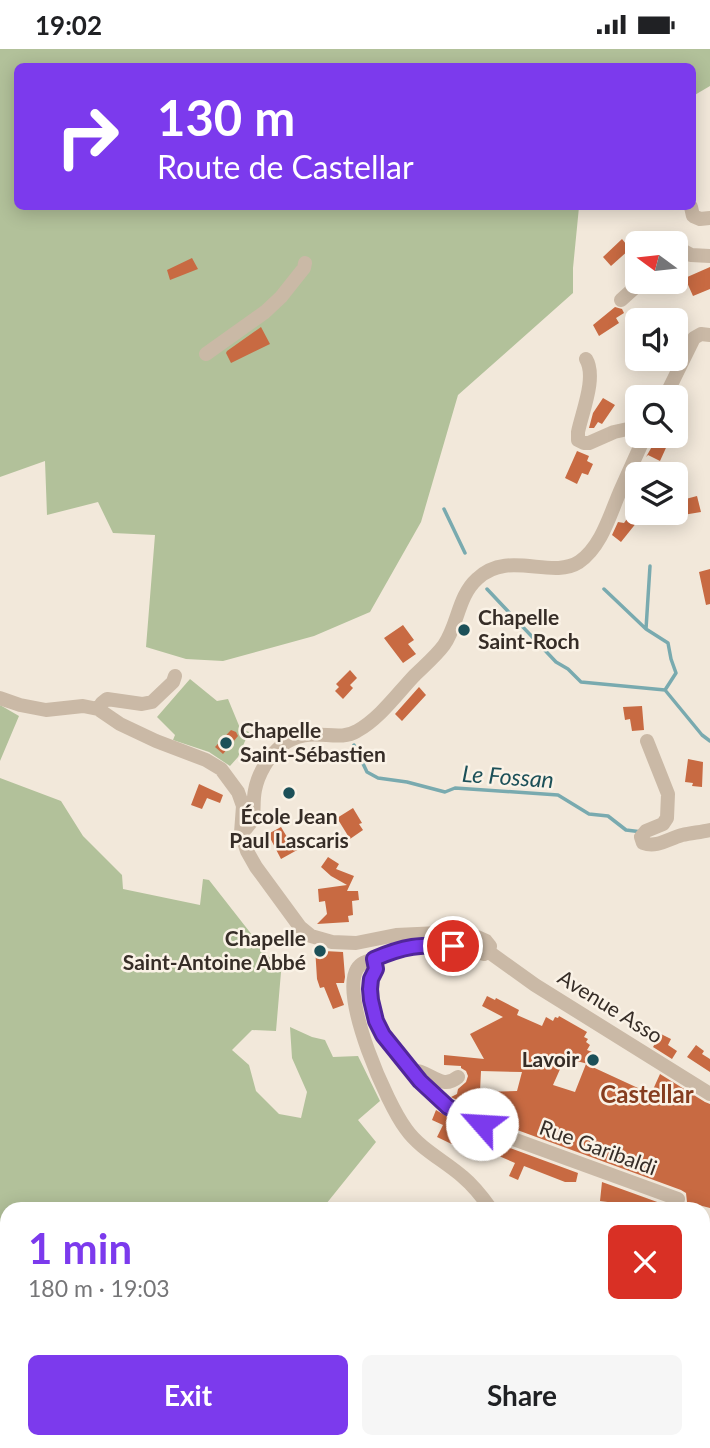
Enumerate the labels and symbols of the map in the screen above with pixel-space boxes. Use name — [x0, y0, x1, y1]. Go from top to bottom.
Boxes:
north arrow — [625, 231, 688, 294]
place label: Chapelle Saint-Roch — [478, 604, 580, 653]
marker: Chapelle Saint-Roch — [456, 622, 472, 638]
place label: Chapelle Saint-Sébastien — [240, 717, 386, 766]
marker: Chapelle Saint-Sébastien — [218, 735, 234, 751]
water label: Le Fossan — [461, 759, 555, 793]
marker: École Jean Paul Lascaris — [281, 785, 297, 801]
place label: École Jean Paul Lascaris — [229, 803, 349, 852]
pin — [423, 916, 483, 976]
place label: Chapelle Saint-Antoine Abbé — [123, 925, 306, 974]
marker: Chapelle Saint-Antoine Abbé — [312, 943, 328, 959]
street label: Avenue Asso — [554, 964, 668, 1048]
place label: Lavoir — [522, 1046, 579, 1071]
marker: Lavoir — [585, 1052, 601, 1068]
district label: Castellar — [600, 1079, 694, 1108]
position arrow — [445, 1087, 519, 1161]
street label: Rue Garibaldi — [536, 1114, 661, 1179]

